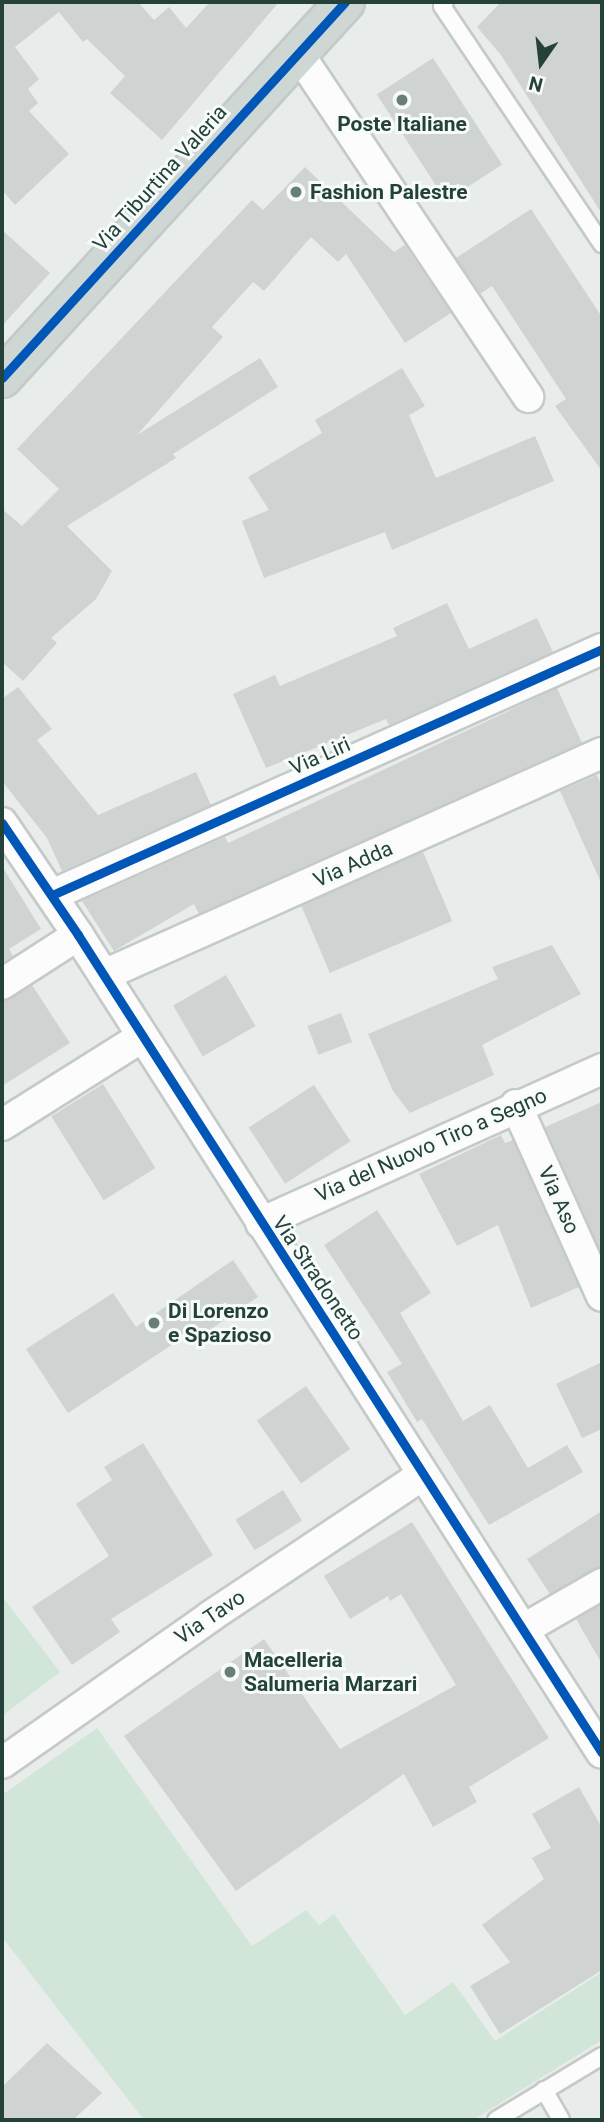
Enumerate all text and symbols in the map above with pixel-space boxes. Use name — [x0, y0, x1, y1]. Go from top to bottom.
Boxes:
north arrow — [506, 28, 576, 98]
text: N — [527, 71, 545, 97]
marker: Poste Italiane — [394, 92, 410, 108]
street label: Via Tiburtina Valeria — [88, 100, 232, 256]
place label: Poste Italiane — [337, 111, 467, 137]
place label: Fashion Palestre — [310, 179, 468, 205]
marker: Fashion Palestre — [288, 184, 304, 200]
street label: Via Liri — [286, 732, 354, 780]
street label: Via Adda — [310, 835, 396, 893]
street label: Via del Nuovo Tiro a Segno — [311, 1082, 551, 1208]
street label: Via Aso — [533, 1162, 585, 1238]
street label: Via Stradonetto — [267, 1211, 369, 1345]
place label: Di Lorenzo e Spazioso — [168, 1298, 271, 1348]
marker: Di Lorenzo e Spazioso — [146, 1315, 162, 1331]
street label: Via Tavo — [170, 1584, 250, 1650]
place label: Macelleria Salumeria Marzari — [244, 1647, 417, 1697]
marker: Macelleria Salumeria Marzari — [222, 1664, 238, 1680]

